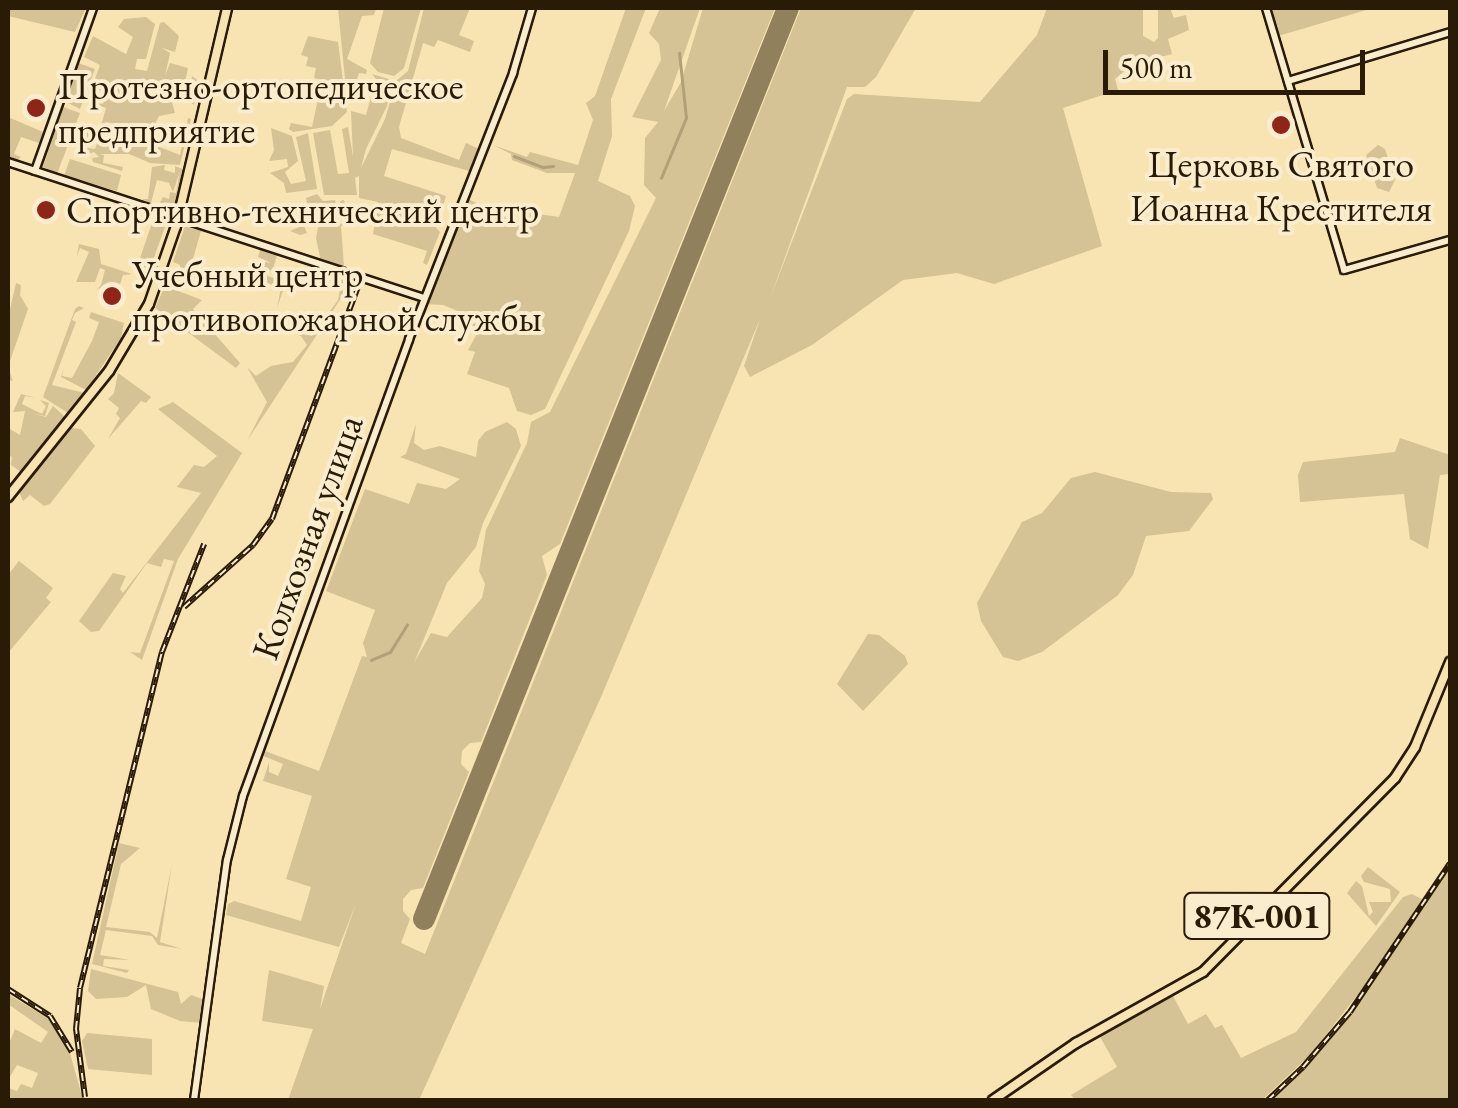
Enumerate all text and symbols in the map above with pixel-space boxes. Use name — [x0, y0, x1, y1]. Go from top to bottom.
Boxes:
scale bar — [1108, 30, 1370, 92]
text: 500 m — [1120, 48, 1193, 87]
place label: Протезно-ортопедическое предприятие — [58, 63, 464, 152]
marker: Протезно-ортопедическое предприятие — [23, 95, 49, 121]
marker: Церковь Святого Иоанна Крестителя — [1270, 114, 1292, 136]
place label: Церковь Святого Иоанна Крестителя — [1130, 141, 1432, 230]
place label: Спортивно-технический центр — [66, 187, 539, 233]
marker: Спортивно-технический центр — [35, 199, 57, 221]
place label: Учебный центр противопожарной службы — [132, 251, 542, 340]
marker: Учебный центр противопожарной службы — [101, 285, 123, 307]
street label: Колхозная улица — [242, 408, 372, 666]
road number: 87К-001 — [1182, 886, 1332, 946]

